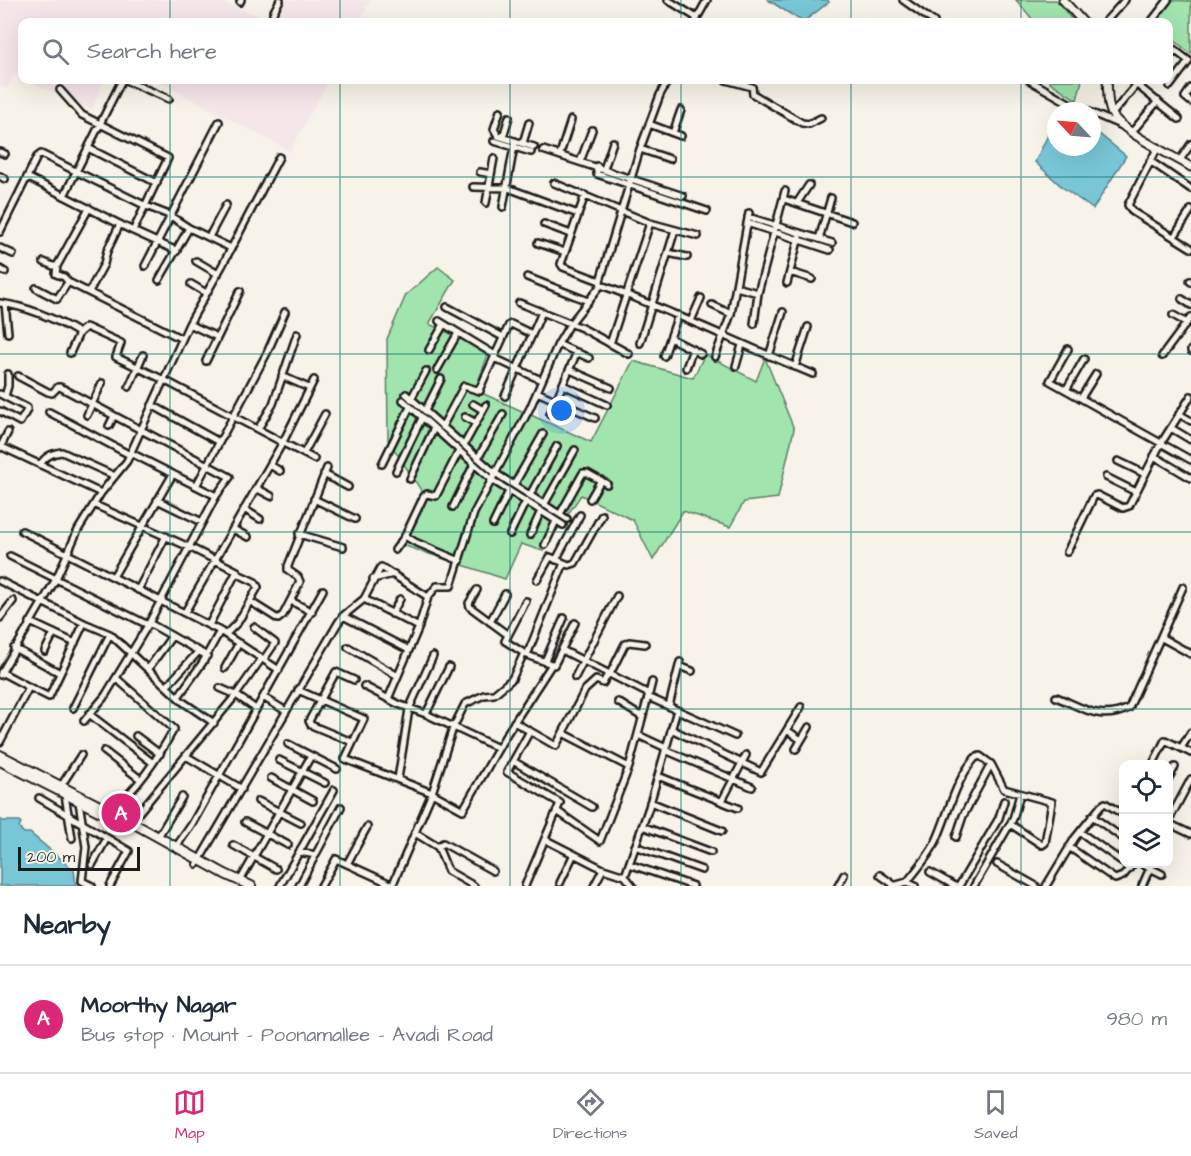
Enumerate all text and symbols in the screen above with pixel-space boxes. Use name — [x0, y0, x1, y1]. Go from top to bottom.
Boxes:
search box — [18, 18, 1173, 84]
icon: search — [39, 35, 72, 68]
text: Search here — [87, 36, 217, 67]
north arrow — [1047, 102, 1101, 156]
your location — [547, 396, 576, 425]
map controls — [1119, 760, 1173, 868]
button: locate — [1119, 760, 1173, 814]
pin: A — [102, 790, 140, 836]
button: layers — [1119, 814, 1173, 868]
scale bar — [18, 844, 140, 872]
text: 200 m — [27, 846, 75, 868]
text: Nearby — [24, 907, 111, 943]
text: Moorthy Nagar — [81, 990, 236, 1021]
text: A — [37, 1005, 50, 1033]
text: 980 m — [1106, 1005, 1167, 1033]
text: Bus stop · Mount - Poonamallee - Avadi Road — [81, 1021, 493, 1049]
tab: Map — [173, 1086, 206, 1144]
tab: Directions — [553, 1086, 627, 1144]
tab: Saved — [974, 1086, 1018, 1144]

